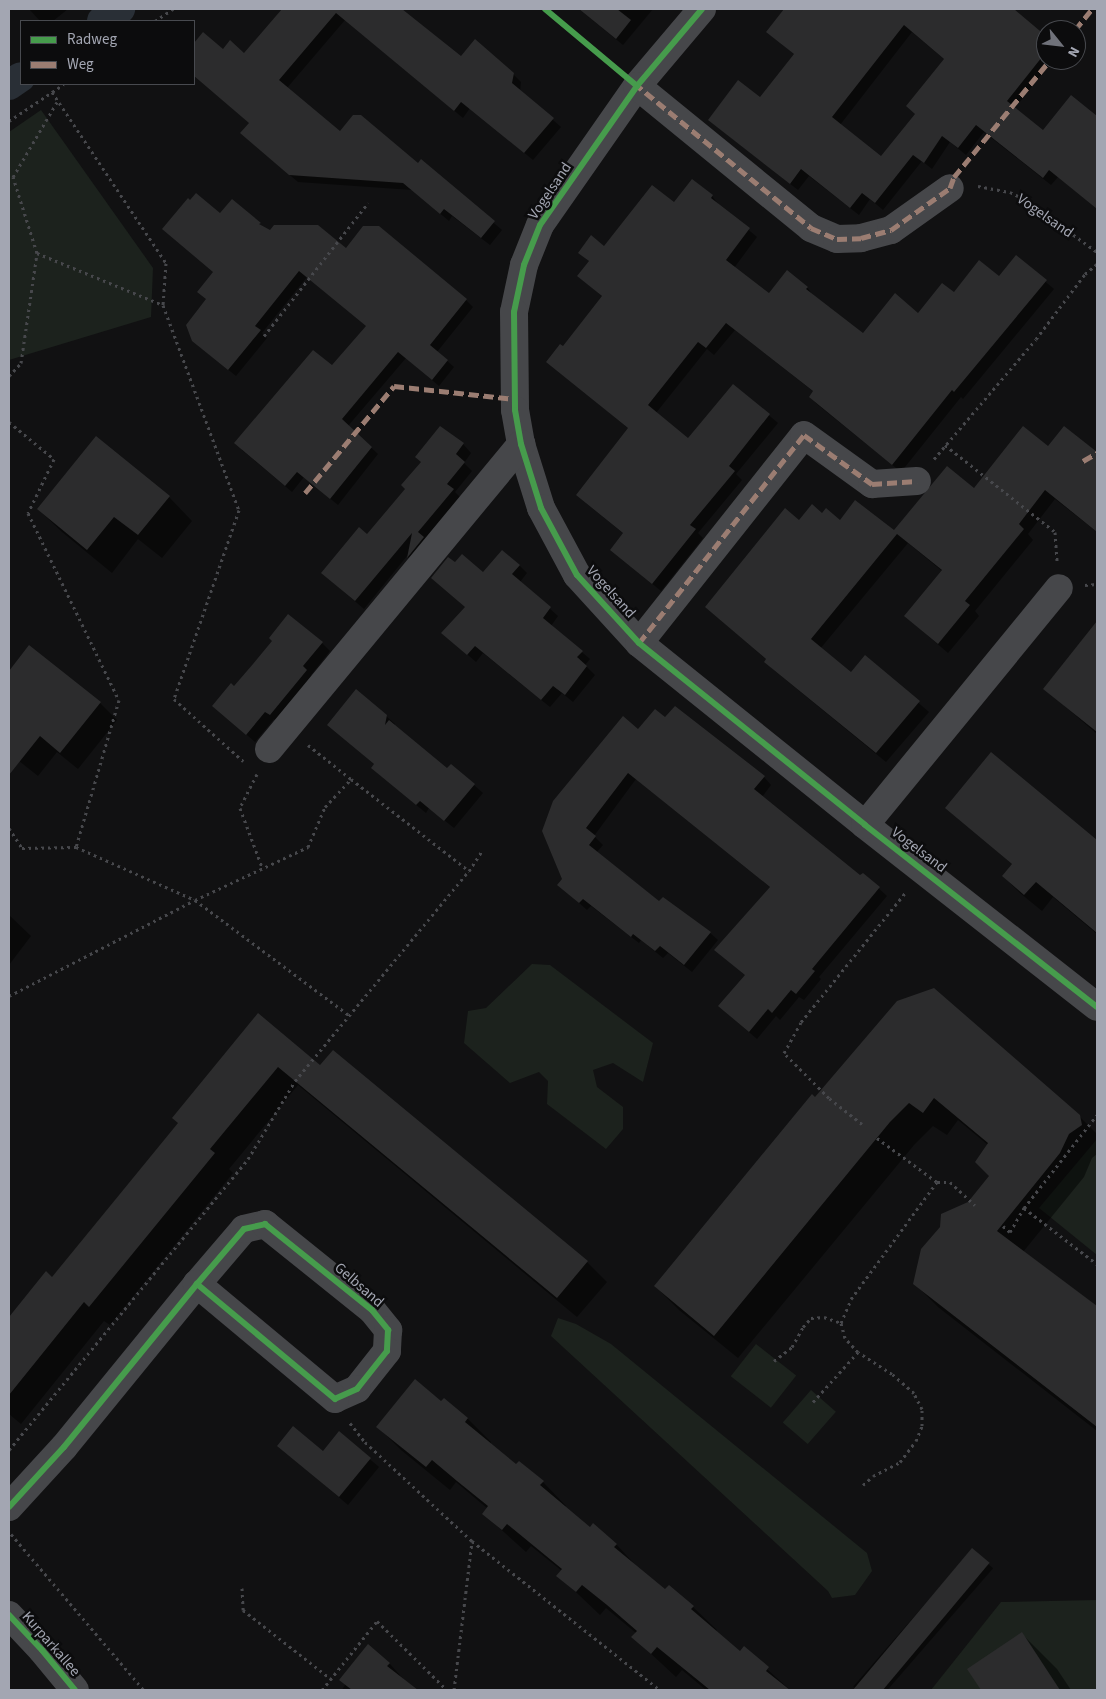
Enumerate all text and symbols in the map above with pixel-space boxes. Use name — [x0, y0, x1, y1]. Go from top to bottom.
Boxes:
legend — [20, 20, 195, 85]
north arrow — [1036, 20, 1086, 70]
text: Radweg — [67, 29, 117, 50]
text: N — [1062, 43, 1084, 61]
text: Weg — [67, 54, 94, 75]
street label: Vogelsand — [524, 159, 576, 223]
street label: Vogelsand — [1013, 190, 1077, 242]
street label: Vogelsand — [583, 562, 639, 622]
street label: Vogelsand — [888, 823, 950, 877]
street label: Gelbsand — [331, 1259, 387, 1311]
street label: Kurparkallee — [18, 1608, 84, 1680]

